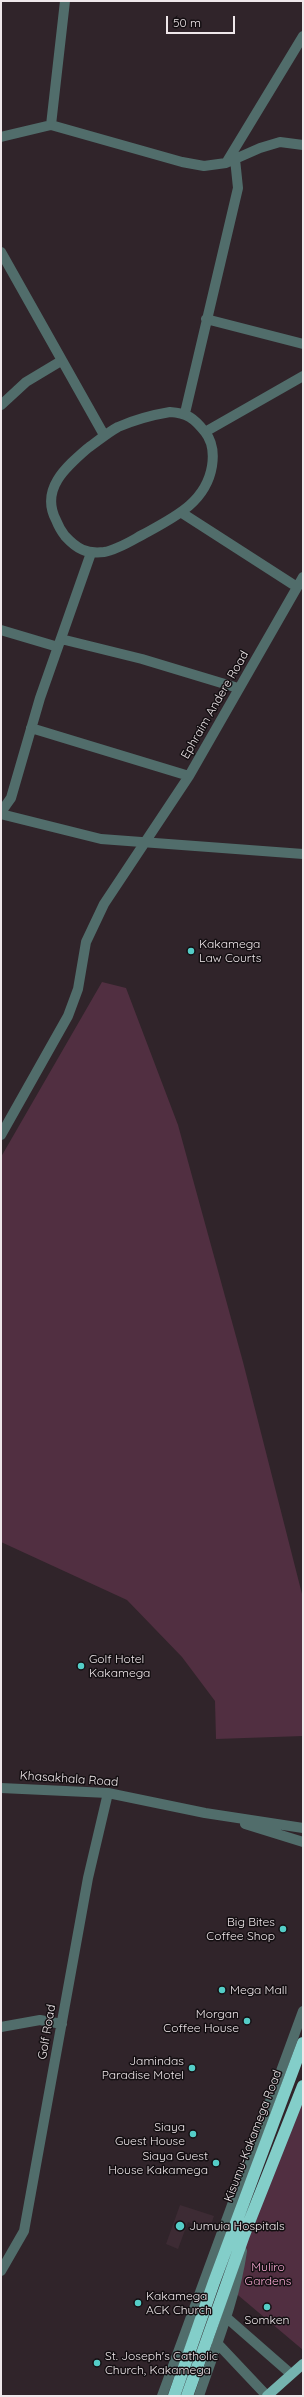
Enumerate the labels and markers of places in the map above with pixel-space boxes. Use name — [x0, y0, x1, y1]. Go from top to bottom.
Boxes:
place label: Kakamega Law Courts — [199, 937, 261, 965]
marker: Kakamega Law Courts — [186, 946, 196, 956]
place label: Golf Hotel Kakamega — [89, 1652, 150, 1680]
marker: Golf Hotel Kakamega — [76, 1661, 86, 1671]
place label: Big Bites Coffee Shop — [206, 1915, 275, 1943]
marker: Big Bites Coffee Shop — [278, 1924, 288, 1934]
place label: Mega Mall — [230, 1983, 287, 1997]
marker: Mega Mall — [217, 1985, 227, 1995]
place label: Morgan Coffee House — [163, 2007, 239, 2035]
marker: Morgan Coffee House — [242, 2016, 252, 2026]
place label: Jamindas Paradise Motel — [102, 2054, 184, 2082]
marker: Jamindas Paradise Motel — [187, 2063, 197, 2073]
place label: Siaya Guest House — [115, 2120, 185, 2148]
marker: Siaya Guest House — [188, 2129, 198, 2139]
place label: Siaya Guest House Kakamega — [108, 2149, 208, 2177]
marker: Siaya Guest House Kakamega — [211, 2158, 221, 2168]
place label: Jumuia Hospitals — [189, 2219, 285, 2233]
marker: Jumuia Hospitals — [174, 2220, 186, 2232]
place label: Kakamega ACK Church — [146, 2289, 212, 2317]
marker: Kakamega ACK Church — [133, 2298, 143, 2308]
marker: Somken — [262, 2302, 272, 2312]
place label: Somken — [245, 2313, 289, 2327]
place label: St. Joseph's Catholic Church, Kakamega — [105, 2349, 218, 2377]
marker: St. Joseph's Catholic Church, Kakamega — [92, 2358, 102, 2368]

